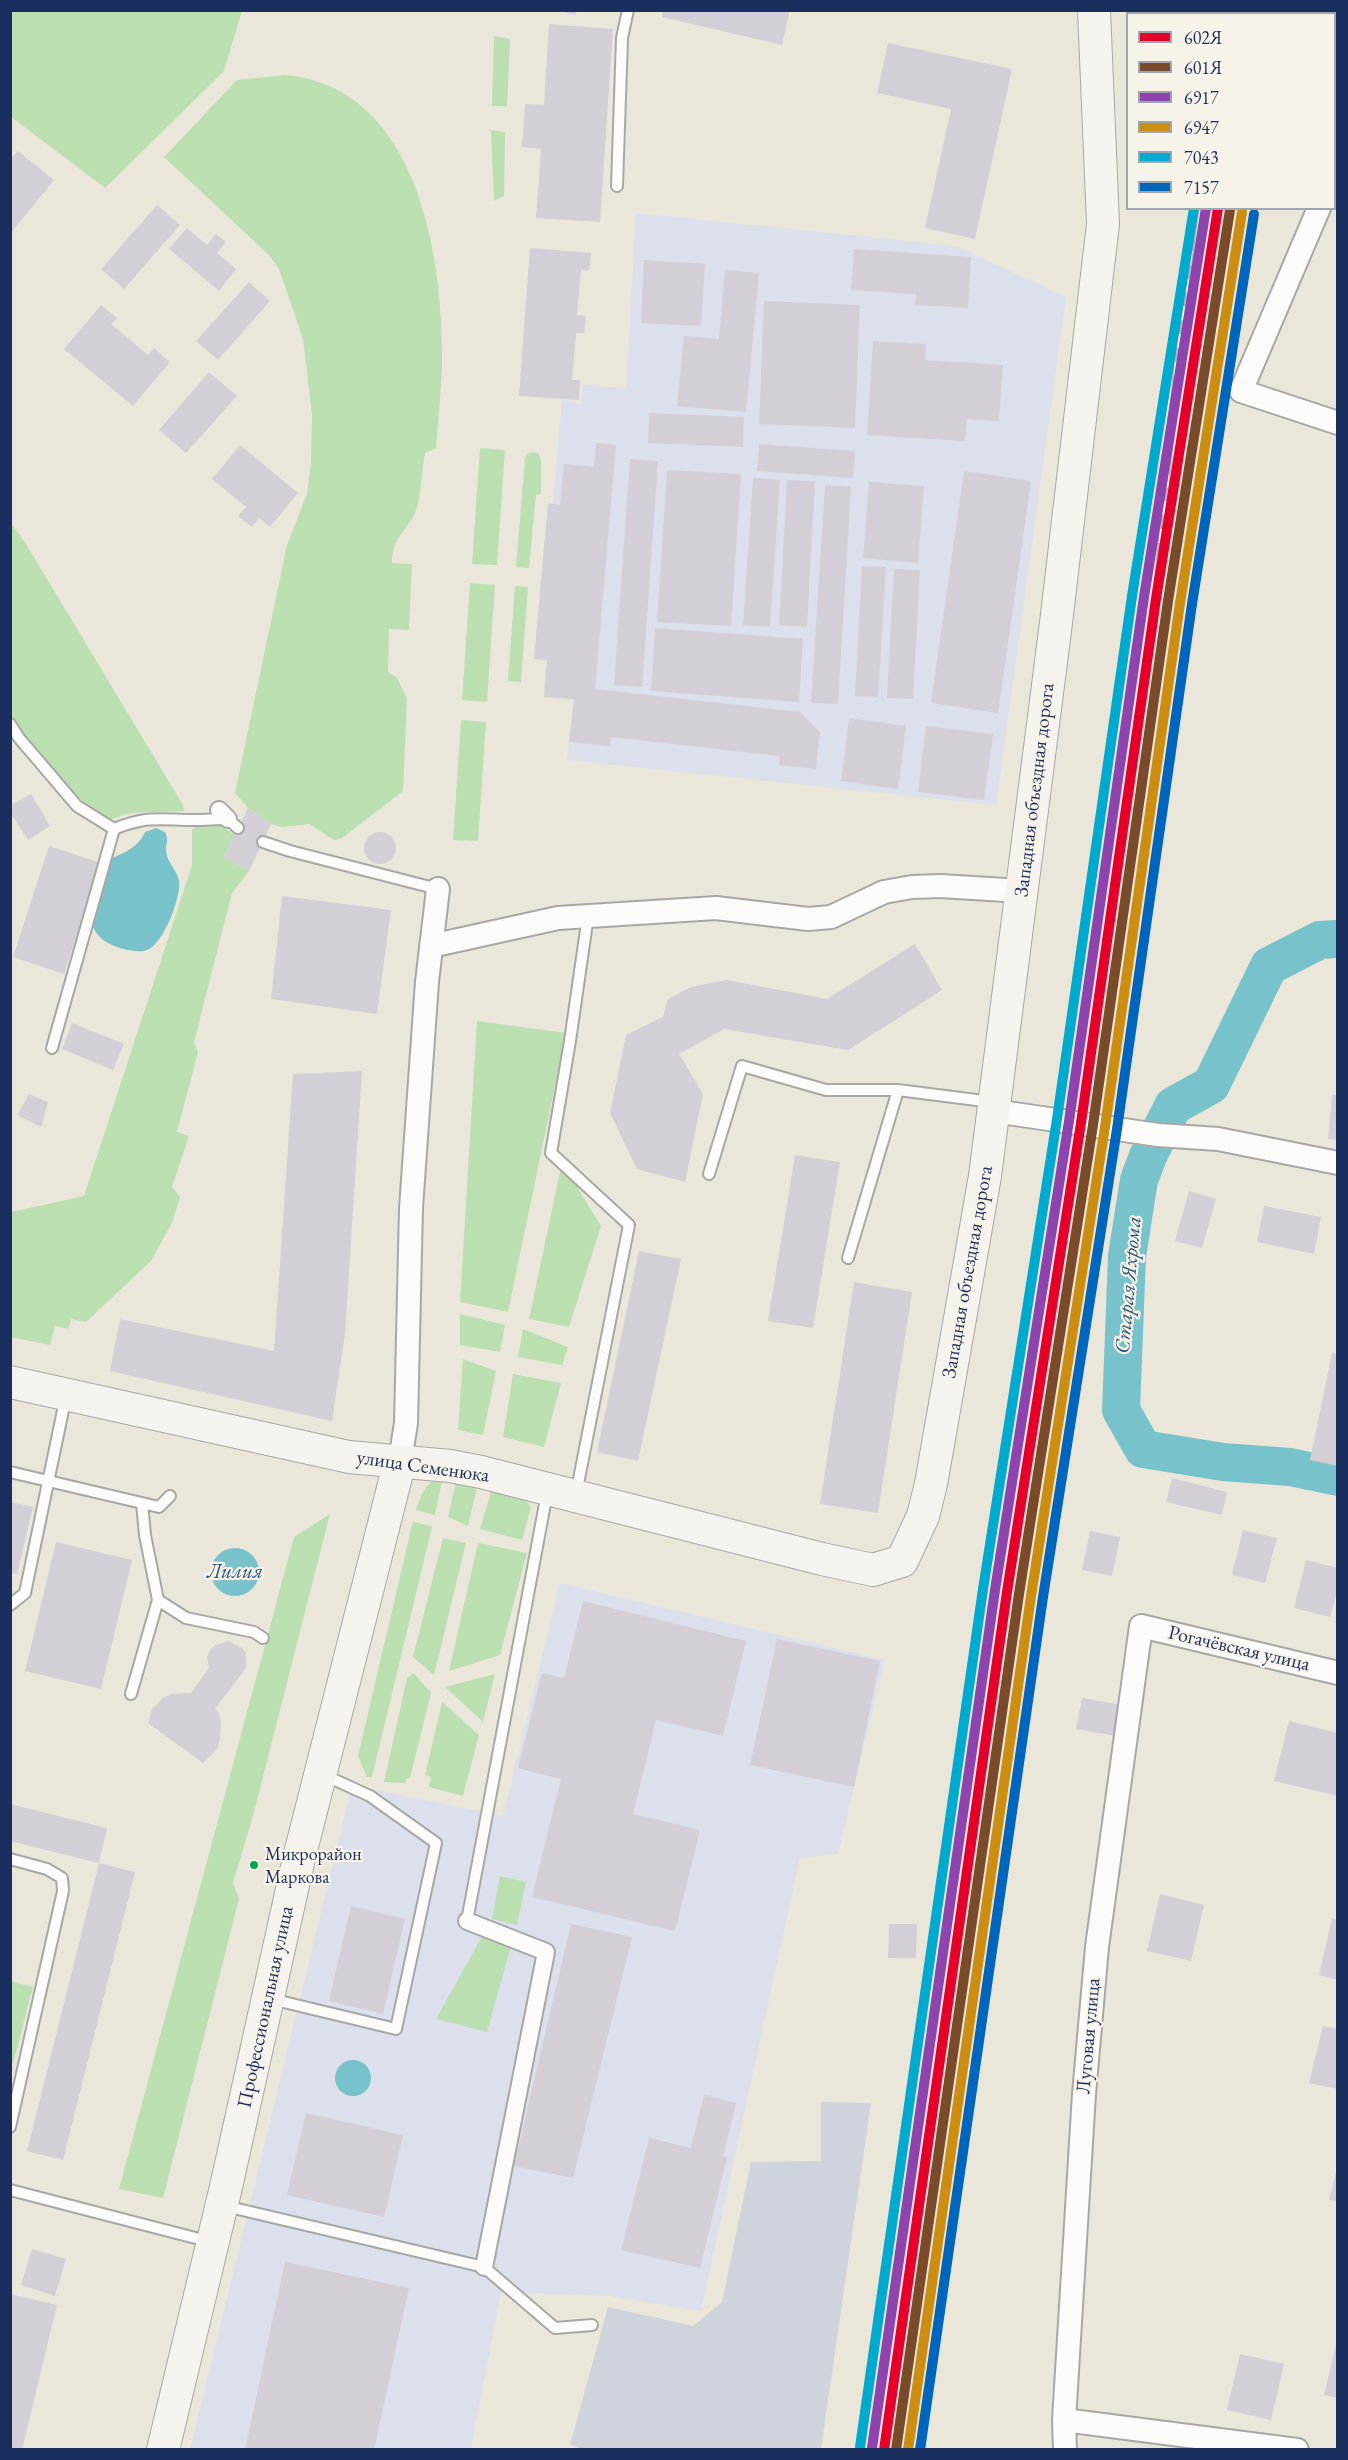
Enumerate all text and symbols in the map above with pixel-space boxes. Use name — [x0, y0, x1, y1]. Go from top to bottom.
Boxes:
legend — [1126, 12, 1336, 210]
text: 602Я — [1184, 26, 1222, 49]
text: 601Я — [1184, 56, 1222, 79]
text: 6917 — [1184, 86, 1219, 109]
text: 6947 — [1184, 116, 1219, 139]
text: 7043 — [1184, 146, 1219, 169]
text: 7157 — [1184, 176, 1219, 199]
street label: Западная объездная дорога — [1010, 682, 1060, 898]
street label: Западная объездная дорога — [937, 1164, 999, 1380]
water label: Старая Яхрома — [1110, 1216, 1148, 1354]
street label: улица Семенюка — [355, 1446, 491, 1488]
water label: Лилия — [207, 1559, 263, 1585]
street label: Рогачёвская улица — [1166, 1621, 1312, 1677]
place label: Микрорайон Маркова — [265, 1844, 362, 1886]
marker: Микрорайон Маркова — [248, 1859, 260, 1871]
street label: Профессиональная улица — [233, 1904, 299, 2110]
street label: Луговая улица — [1072, 1977, 1106, 2095]

